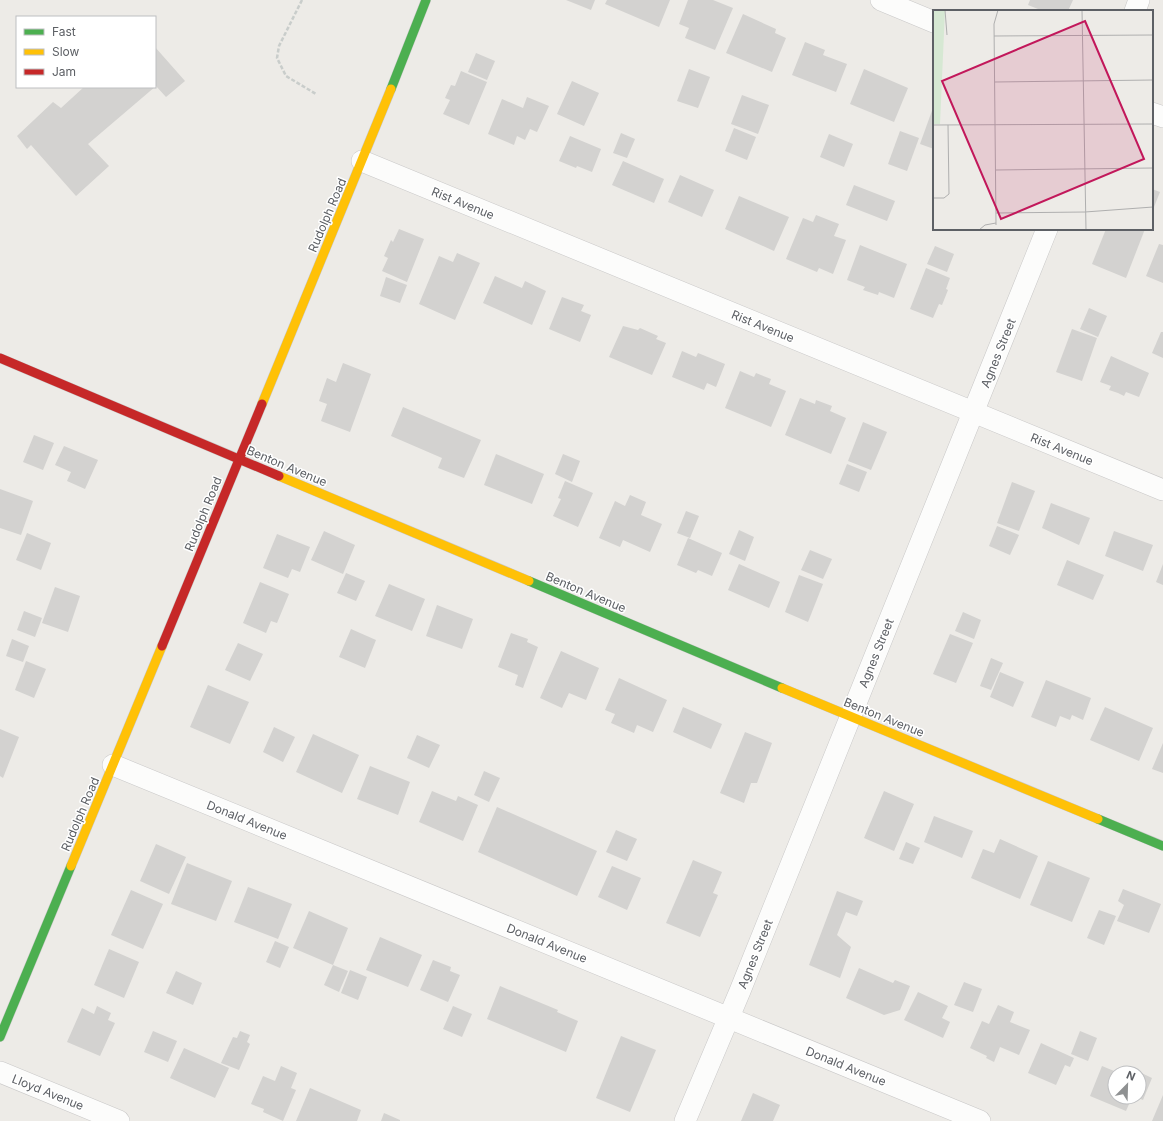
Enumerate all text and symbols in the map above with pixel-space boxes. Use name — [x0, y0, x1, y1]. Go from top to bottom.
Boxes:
inset map — [933, 10, 1153, 230]
legend — [16, 16, 156, 88]
text: Fast — [52, 24, 76, 39]
text: Slow — [52, 44, 80, 59]
text: Jam — [52, 64, 76, 79]
street label: Rudolph Road — [305, 176, 349, 254]
street label: Rist Avenue — [429, 184, 497, 222]
street label: Rist Avenue — [729, 307, 797, 345]
street label: Agnes Street — [977, 316, 1019, 390]
street label: Rist Avenue — [1028, 430, 1096, 468]
street label: Benton Avenue — [245, 442, 329, 490]
street label: Rudolph Road — [181, 475, 225, 553]
street label: Benton Avenue — [544, 568, 628, 616]
street label: Agnes Street — [855, 616, 897, 690]
street label: Benton Avenue — [842, 694, 926, 740]
street label: Rudolph Road — [58, 775, 102, 853]
street label: Donald Avenue — [205, 797, 289, 843]
street label: Agnes Street — [734, 917, 776, 991]
street label: Donald Avenue — [505, 920, 589, 966]
street label: Donald Avenue — [804, 1043, 888, 1089]
north arrow — [1107, 1065, 1147, 1105]
text: N — [1124, 1068, 1138, 1084]
street label: Lloyd Avenue — [10, 1071, 86, 1113]

